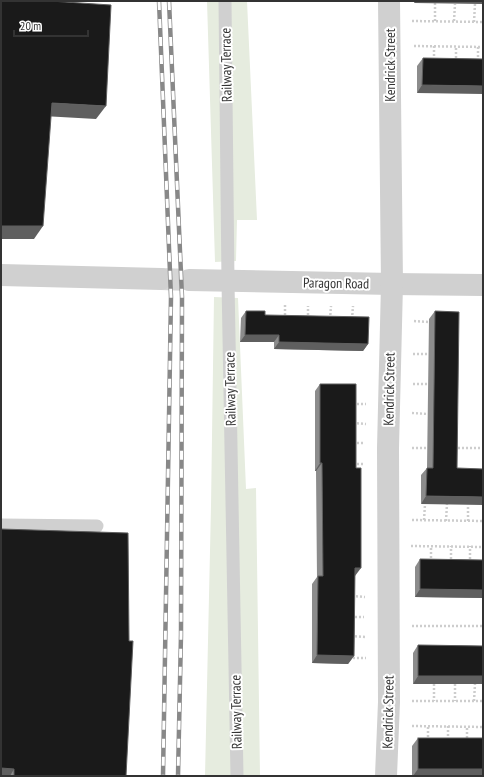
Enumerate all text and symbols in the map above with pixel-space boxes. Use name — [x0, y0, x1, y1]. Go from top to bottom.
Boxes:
scale bar — [14, 12, 88, 38]
text: 20 m — [20, 18, 41, 33]
street label: Railway Terrace — [216, 27, 236, 102]
street label: Kendrick Street — [381, 28, 399, 102]
street label: Paragon Road — [303, 273, 369, 293]
street label: Railway Terrace — [220, 351, 240, 426]
street label: Kendrick Street — [379, 352, 399, 426]
street label: Railway Terrace — [226, 674, 246, 749]
street label: Kendrick Street — [378, 675, 398, 749]

